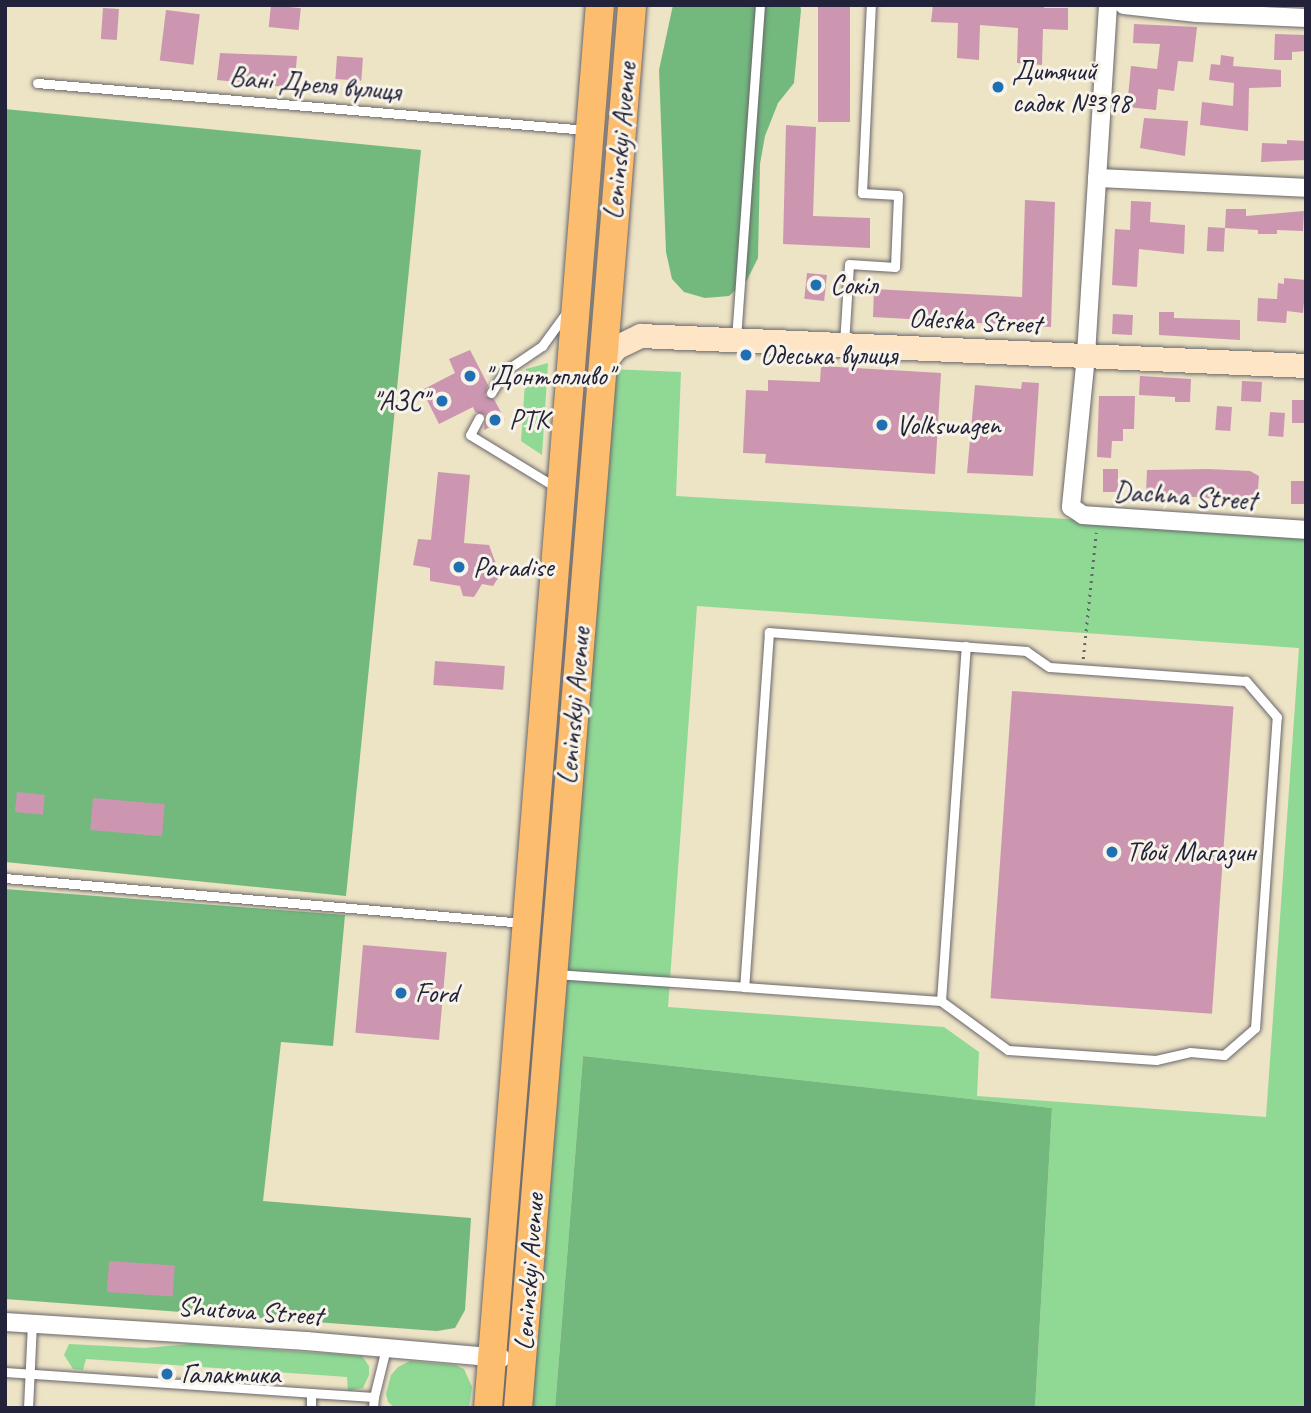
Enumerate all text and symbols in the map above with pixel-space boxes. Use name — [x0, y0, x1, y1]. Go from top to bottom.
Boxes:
place label: Дитячий садок №398 — [1012, 54, 1131, 120]
street label: Вані Дреля вулиця — [227, 60, 403, 108]
street label: Leninskyi Avenue — [596, 61, 644, 221]
marker: Дитячий садок №398 — [990, 79, 1006, 95]
place label: Сокіл — [830, 268, 877, 302]
marker: Сокіл — [808, 277, 824, 293]
street label: Odeska Street — [908, 301, 1042, 341]
place label: Одеська вулиця — [760, 338, 899, 372]
marker: Одеська вулиця — [738, 347, 754, 363]
place label: "Донтопливо" — [484, 359, 613, 393]
marker: "Донтопливо" — [462, 368, 478, 384]
place label: "АЗС" — [372, 384, 428, 418]
marker: "АЗС" — [434, 393, 450, 409]
place label: РТК — [509, 403, 549, 437]
place label: Volkswagen — [896, 408, 1001, 442]
marker: РТК — [487, 412, 503, 428]
marker: Volkswagen — [874, 417, 890, 433]
street label: Dachna Street — [1113, 474, 1257, 518]
place label: Paradise — [473, 550, 553, 584]
marker: Paradise — [451, 559, 467, 575]
street label: Leninskyi Avenue — [550, 626, 598, 786]
place label: Твой Магазин — [1126, 835, 1256, 869]
marker: Твой Магазин — [1104, 844, 1120, 860]
place label: Ford — [415, 976, 458, 1010]
marker: Ford — [393, 985, 409, 1001]
street label: Leninskyi Avenue — [507, 1192, 551, 1352]
street label: Shutova Street — [176, 1289, 324, 1333]
place label: Галактика — [181, 1357, 280, 1391]
marker: Галактика — [159, 1366, 175, 1382]

